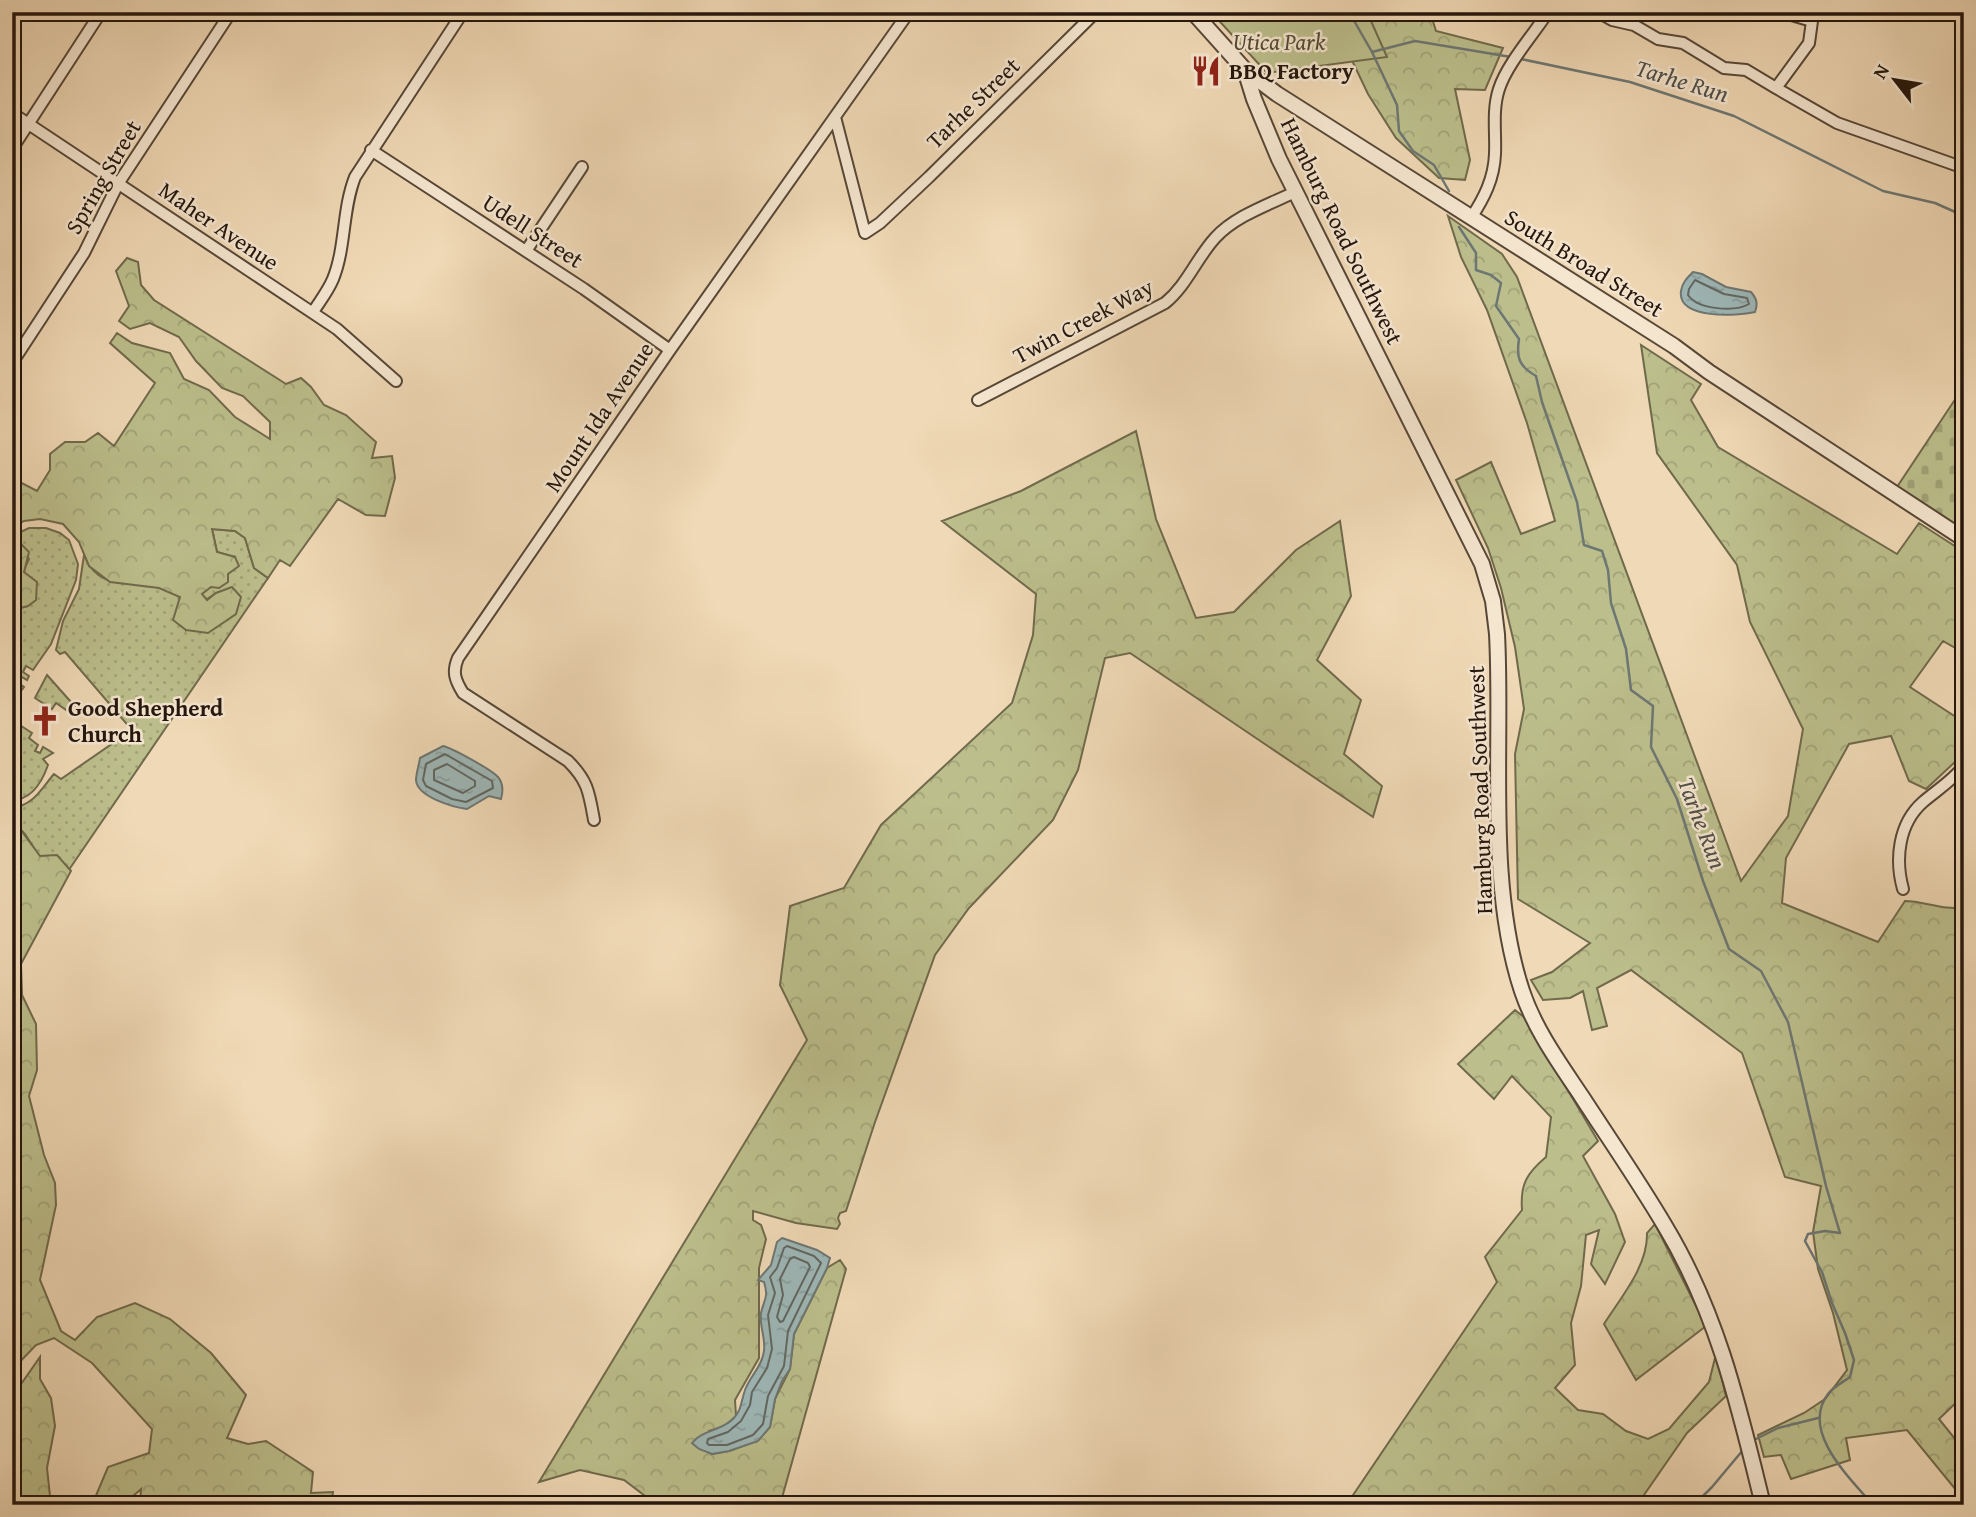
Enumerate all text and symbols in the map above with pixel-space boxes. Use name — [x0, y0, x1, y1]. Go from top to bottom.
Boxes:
park label: Utica Park — [1233, 25, 1326, 58]
north arrow — [1860, 46, 1930, 116]
street label: Tarhe Street — [918, 49, 1027, 156]
water label: Tarhe Run — [1631, 50, 1733, 111]
restaurant icon: BBQ Factory — [1189, 54, 1223, 88]
place label: BBQ Factory — [1229, 54, 1354, 87]
text: N — [1865, 58, 1896, 84]
street label: Hamburg Road Southwest — [1273, 112, 1412, 350]
street label: Spring Street — [56, 113, 149, 240]
street label: Maher Avenue — [153, 173, 286, 278]
street label: Udell Street — [476, 186, 590, 276]
street label: South Broad Street — [1498, 200, 1670, 325]
street label: Twin Creek Way — [1007, 269, 1159, 371]
street label: Mount Ida Avenue — [536, 335, 661, 499]
street label: Hamburg Road Southwest — [1459, 665, 1500, 915]
place label: Good Shepherd Church — [68, 691, 224, 750]
church icon: Good Shepherd Church — [28, 704, 62, 738]
water label: Tarhe Run — [1669, 772, 1736, 874]

